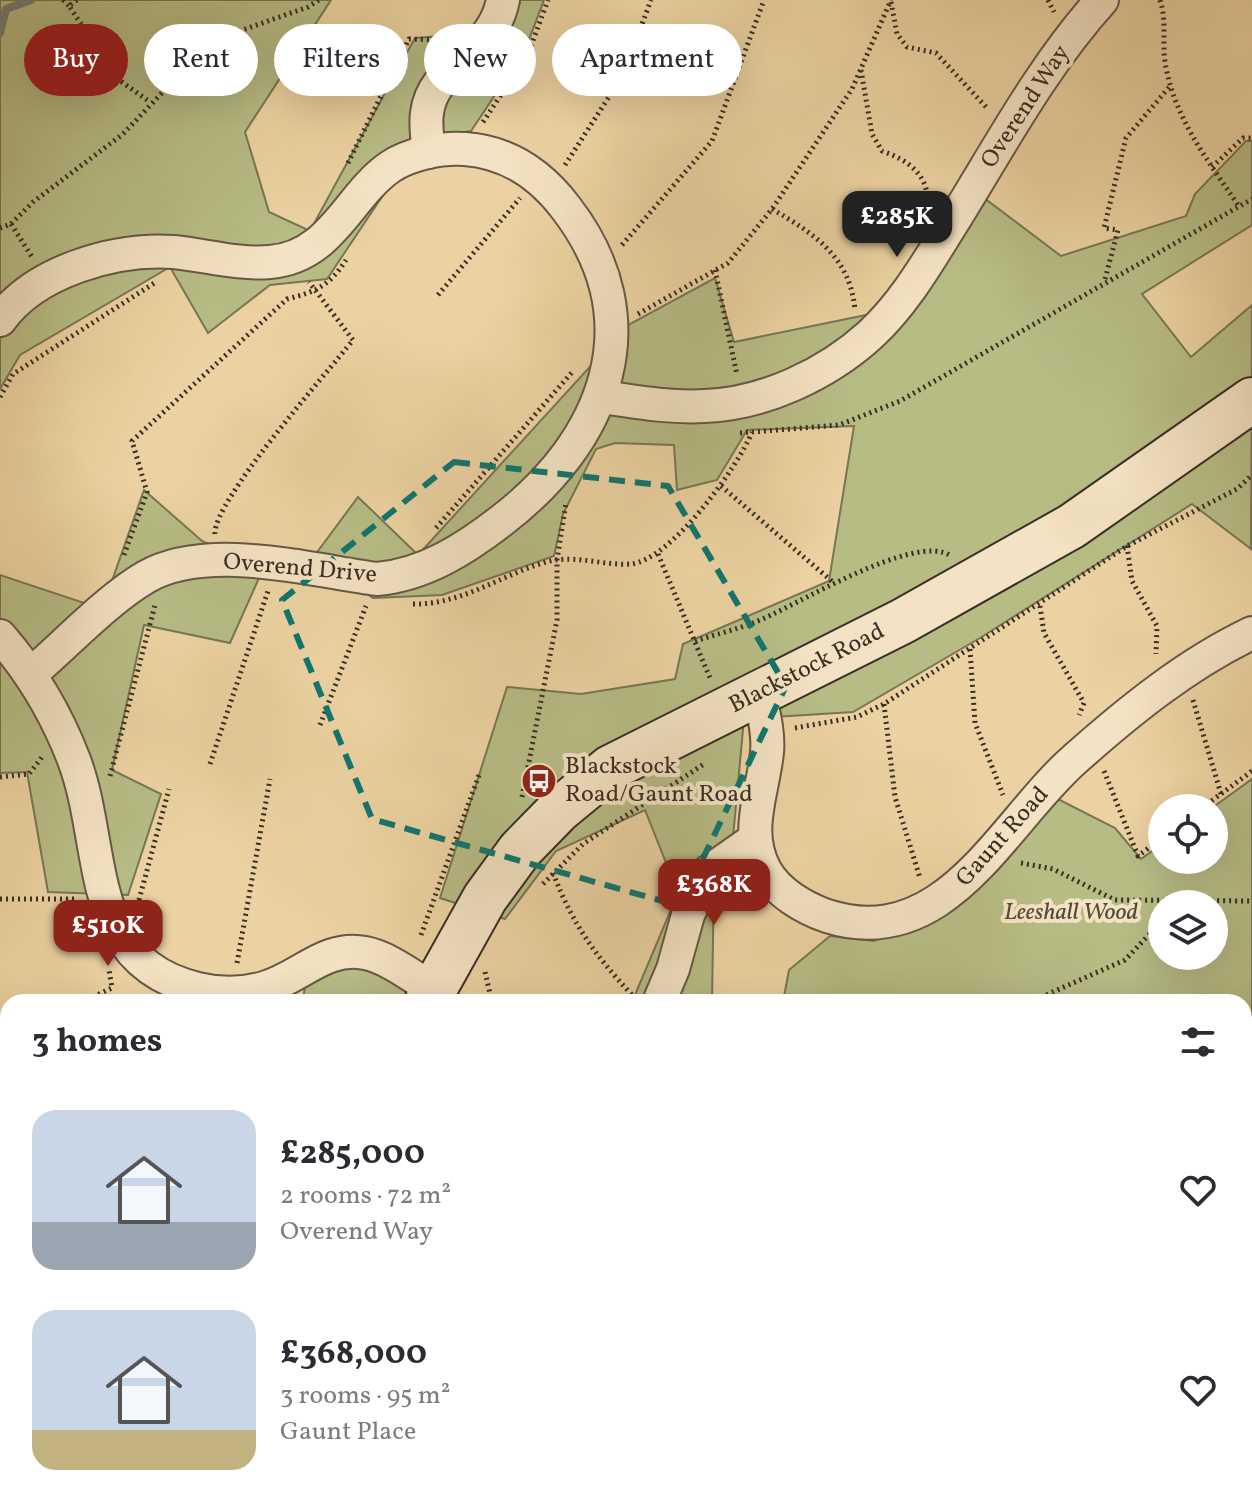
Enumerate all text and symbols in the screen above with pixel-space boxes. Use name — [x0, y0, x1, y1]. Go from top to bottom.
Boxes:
chip: Buy — [24, 24, 128, 96]
chip: Rent — [144, 24, 258, 96]
chip: Filters — [274, 24, 408, 96]
chip: New — [424, 24, 536, 96]
chip: Apartment — [552, 24, 742, 96]
street label: Overend Way — [973, 38, 1079, 176]
pin: £285K — [841, 191, 953, 259]
text: £285K — [860, 199, 934, 235]
street label: Overend Drive — [222, 545, 378, 593]
street label: Blackstock Road — [723, 615, 891, 723]
place label: Blackstock Road/Gaunt Road — [565, 750, 753, 812]
bus stop icon: Blackstock Road/Gaunt Road — [520, 762, 558, 800]
street label: Gaunt Road — [949, 779, 1057, 895]
map controls — [1148, 794, 1228, 970]
button: locate — [1148, 794, 1228, 874]
pin: £368K — [658, 859, 770, 927]
text: £368K — [676, 867, 752, 903]
button: layers — [1148, 890, 1228, 970]
park label: Leeshall Wood — [1004, 896, 1138, 930]
pin: £510K — [52, 900, 164, 968]
text: £510K — [72, 908, 144, 944]
text: 3 homes — [32, 1019, 162, 1066]
icon: filters — [1176, 1020, 1220, 1064]
text: £285,000 — [280, 1131, 425, 1178]
icon: home — [96, 1142, 192, 1238]
icon: heart — [1176, 1168, 1220, 1212]
text: 2 rooms · 72 m² — [280, 1178, 451, 1214]
text: Overend Way — [280, 1214, 433, 1250]
text: £368,000 — [280, 1331, 427, 1378]
icon: home — [96, 1342, 192, 1438]
icon: heart — [1176, 1368, 1220, 1412]
text: 3 rooms · 95 m² — [280, 1378, 450, 1414]
text: Gaunt Place — [280, 1414, 416, 1450]

